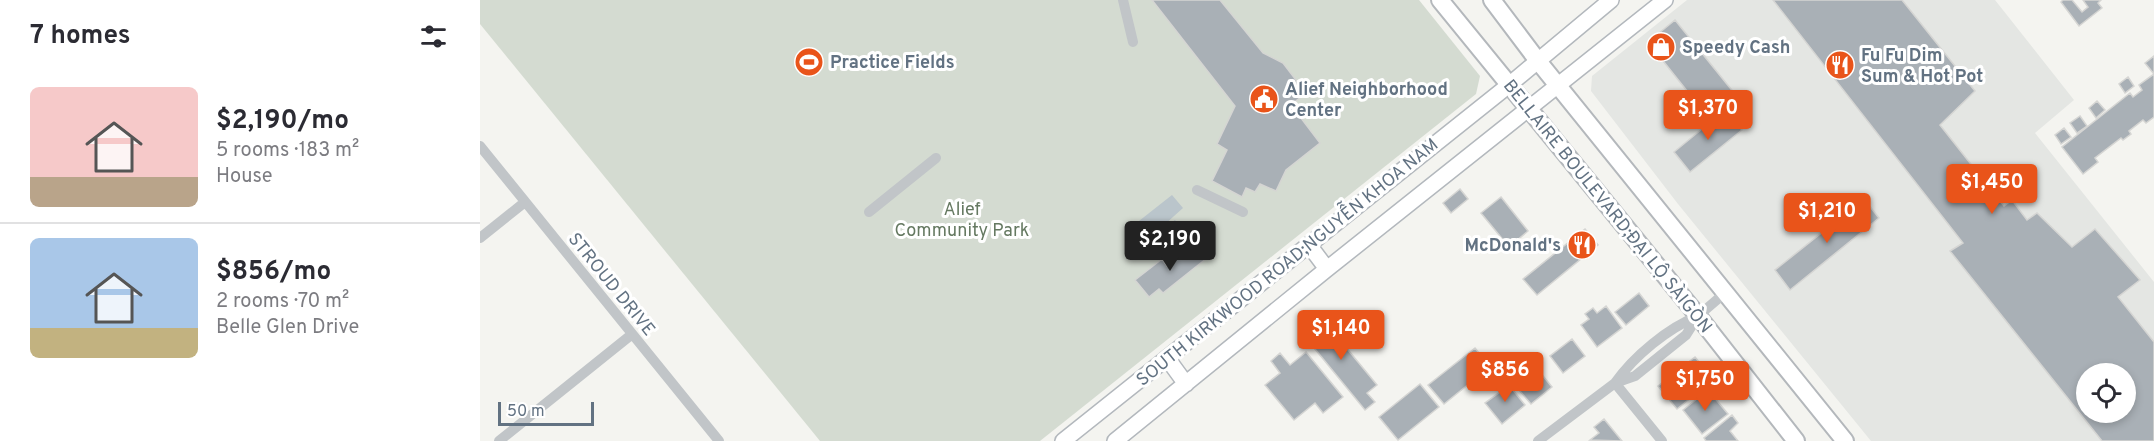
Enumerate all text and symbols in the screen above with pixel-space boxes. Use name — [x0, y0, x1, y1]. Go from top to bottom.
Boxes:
text: 7 homes — [30, 20, 130, 53]
icon: filters — [417, 20, 450, 53]
shop icon: Speedy Cash — [1645, 31, 1677, 63]
place label: Speedy Cash — [1682, 37, 1790, 60]
place label: Fu Fu Dim Sum & Hot Pot — [1861, 45, 1983, 89]
sports icon: Practice Fields — [793, 46, 825, 78]
restaurant icon: Fu Fu Dim Sum & Hot Pot — [1824, 49, 1856, 81]
place label: Practice Fields — [830, 52, 955, 75]
street label: BELLAIRE BOULEVARD;ĐẠI LỘ SÀIGÒN — [1497, 74, 1718, 339]
place label: Alief Neighborhood Center — [1285, 79, 1448, 123]
public building icon: Alief Neighborhood Center — [1248, 83, 1280, 115]
pin: $1,370 — [1659, 90, 1757, 141]
text: $1,370 — [1678, 96, 1738, 122]
text: $2,190/mo — [216, 105, 349, 138]
icon: home — [78, 111, 150, 183]
street label: SOUTH KIRKWOOD ROAD;NGUYỄN KHOA NAM — [1129, 130, 1444, 392]
text: 5 rooms · 183 m² — [216, 138, 359, 164]
text: House — [216, 164, 272, 190]
pin: $1,450 — [1943, 164, 2041, 215]
text: $1,450 — [1960, 170, 2024, 196]
pin: $1,210 — [1778, 193, 1876, 244]
park label: Alief Community Park — [895, 199, 1029, 243]
text: $1,210 — [1798, 199, 1856, 225]
pin: $2,190 — [1121, 221, 1219, 272]
text: $2,190 — [1139, 227, 1201, 253]
street label: STROUD DRIVE — [562, 229, 659, 341]
restaurant icon: McDonald's — [1566, 229, 1598, 261]
place label: McDonald's — [1465, 235, 1561, 258]
text: $856/mo — [216, 256, 331, 289]
icon: home — [78, 262, 150, 334]
text: 2 rooms · 70 m² — [216, 289, 349, 315]
pin: $1,140 — [1292, 310, 1390, 361]
text: Belle Glen Drive — [216, 315, 359, 341]
text: $1,140 — [1311, 316, 1371, 342]
pin: $856 — [1469, 352, 1541, 403]
text: $856 — [1480, 358, 1530, 384]
pin: $1,750 — [1656, 361, 1754, 412]
map controls — [2076, 363, 2136, 423]
button: locate — [2076, 363, 2136, 423]
text: $1,750 — [1675, 367, 1735, 393]
scale bar — [498, 399, 594, 426]
text: 50 m — [507, 402, 545, 422]

